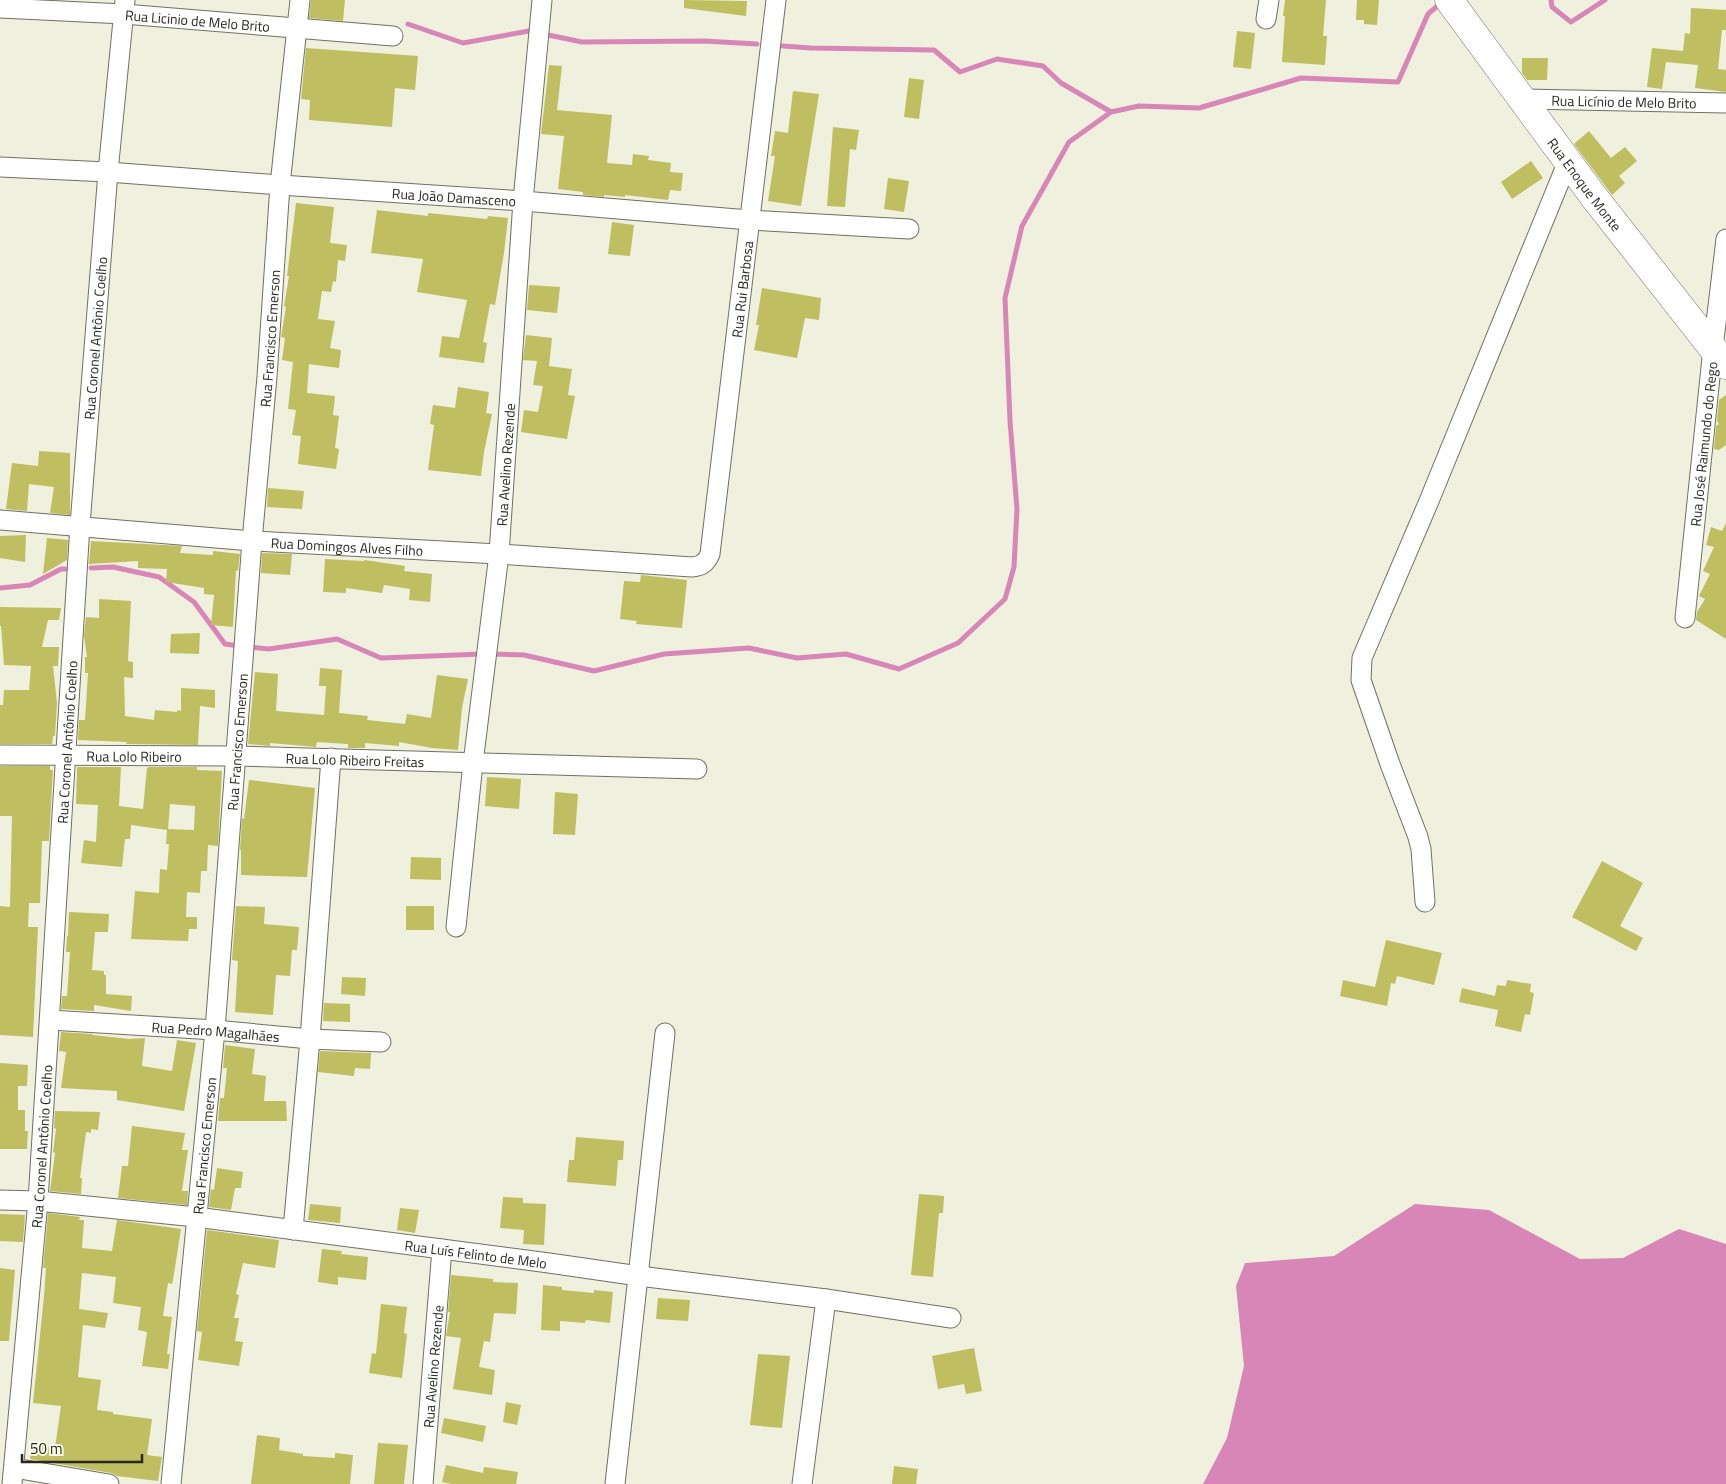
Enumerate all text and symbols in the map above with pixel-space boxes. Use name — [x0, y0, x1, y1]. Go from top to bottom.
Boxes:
street label: Rua Licinio de Melo Brito — [124, 4, 271, 36]
street label: Rua Licínio de Melo Brito — [1551, 89, 1697, 113]
street label: Rua Enoque Monte — [1543, 133, 1627, 235]
street label: Rua João Damasceno — [391, 182, 517, 211]
street label: Rua Rui Barbosa — [725, 240, 758, 339]
street label: Rua Coronel Antônio Coelho — [78, 256, 112, 420]
street label: Rua Francisco Emerson — [254, 269, 285, 408]
street label: Rua José Raimundo do Rego — [1684, 360, 1722, 527]
street label: Rua Avelino Rezende — [490, 402, 520, 527]
street label: Rua Domingos Alves Filho — [270, 532, 424, 560]
street label: Rua Coronel Antônio Coelho — [51, 660, 82, 824]
street label: Rua Francisco Emerson — [221, 672, 252, 811]
street label: Rua Lolo Ribeiro — [86, 745, 182, 766]
street label: Rua Lolo Ribeiro Freitas — [285, 747, 425, 772]
street label: Rua Pedro Magalhães — [151, 1016, 281, 1047]
street label: Rua Coronel Antônio Coelho — [25, 1064, 57, 1229]
street label: Rua Francisco Emerson — [187, 1076, 221, 1215]
street label: Rua Luís Felinto de Melo — [403, 1234, 548, 1273]
street label: Rua Avelino Rezende — [417, 1304, 448, 1429]
scale bar — [22, 1432, 142, 1464]
text: 50 m — [30, 1437, 63, 1460]

